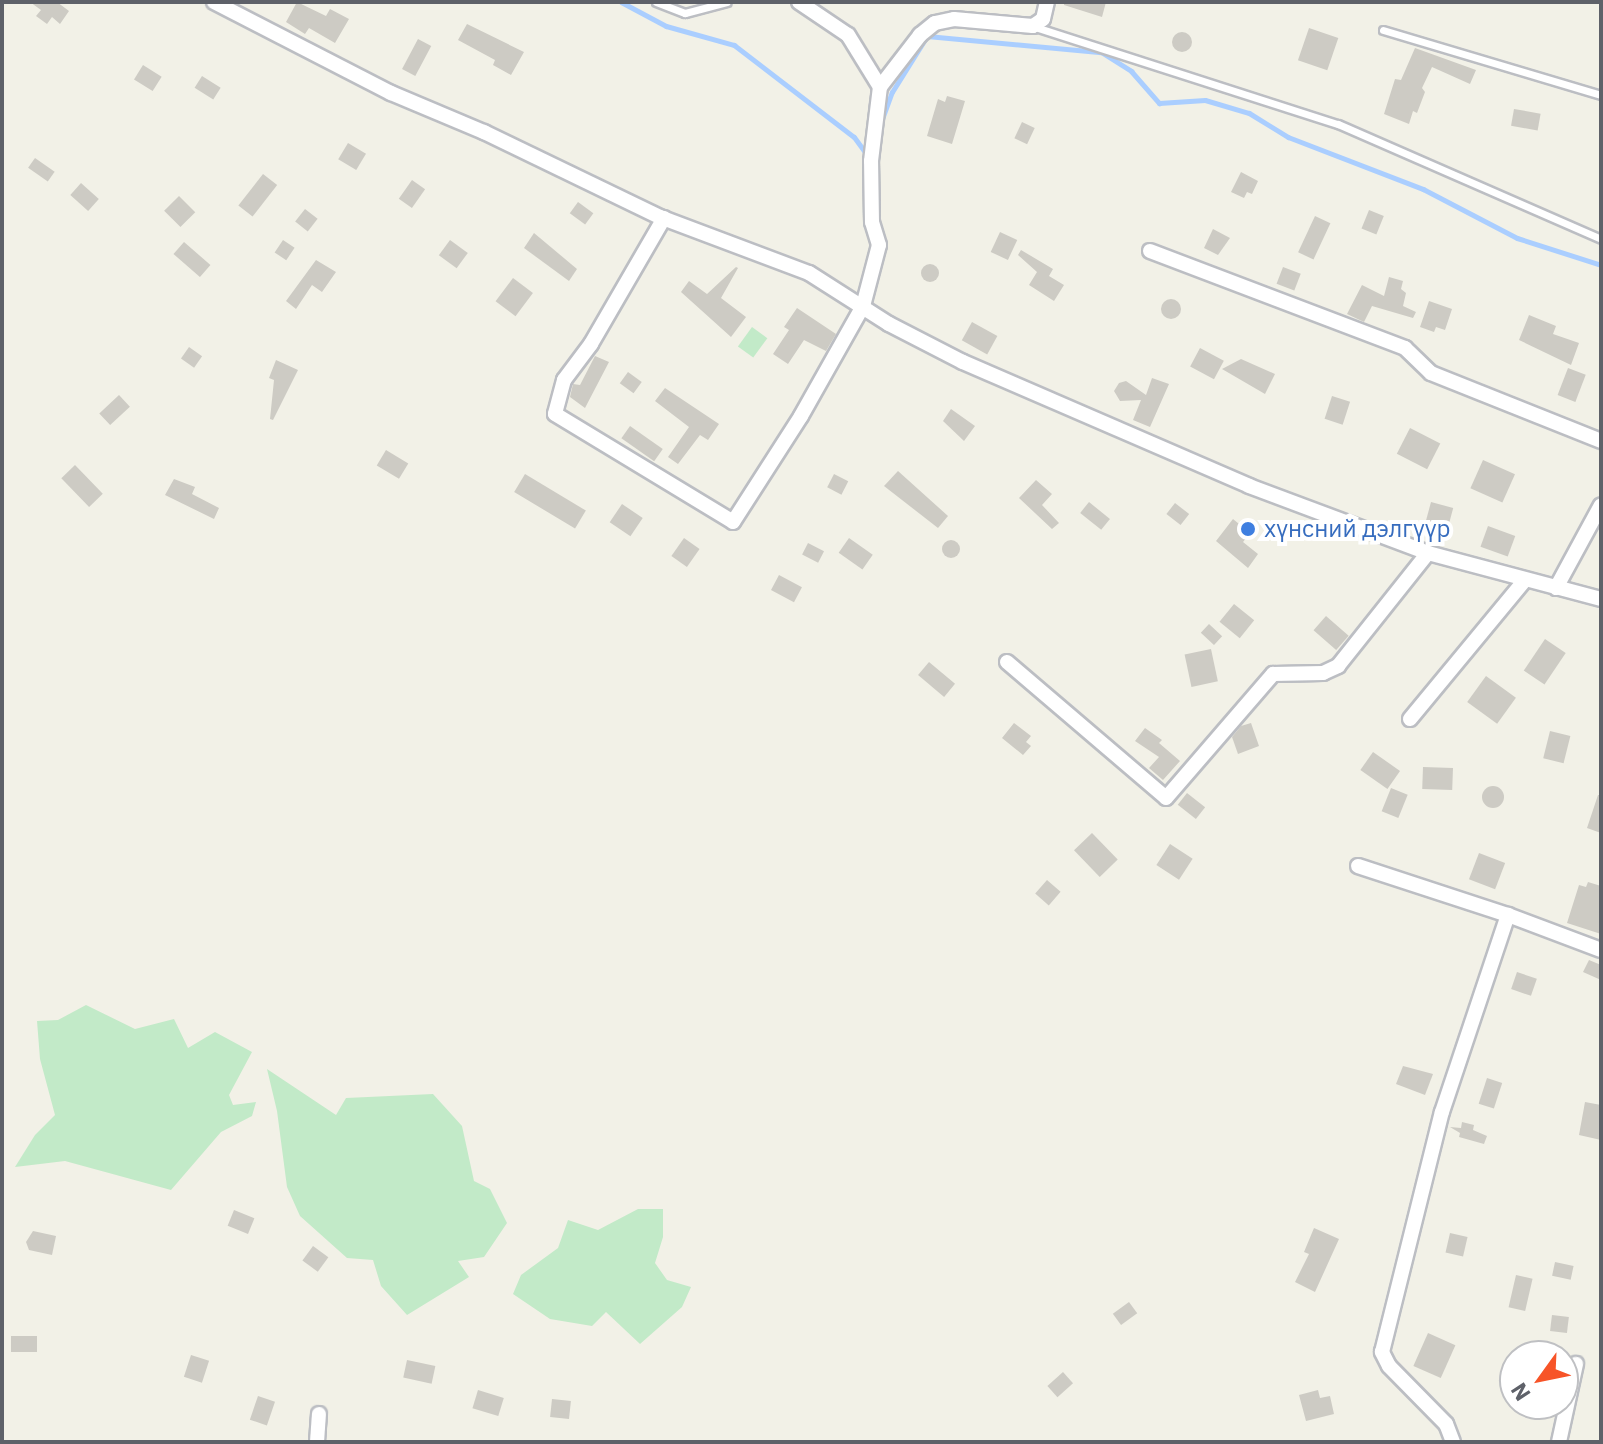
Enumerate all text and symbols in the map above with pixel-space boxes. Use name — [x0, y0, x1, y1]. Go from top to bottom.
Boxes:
place label: хүнсний дэлгүүр — [1264, 515, 1451, 543]
marker: хүнсний дэлгүүр — [1239, 520, 1257, 538]
north arrow — [1499, 1340, 1579, 1420]
text: N — [1504, 1378, 1537, 1407]

